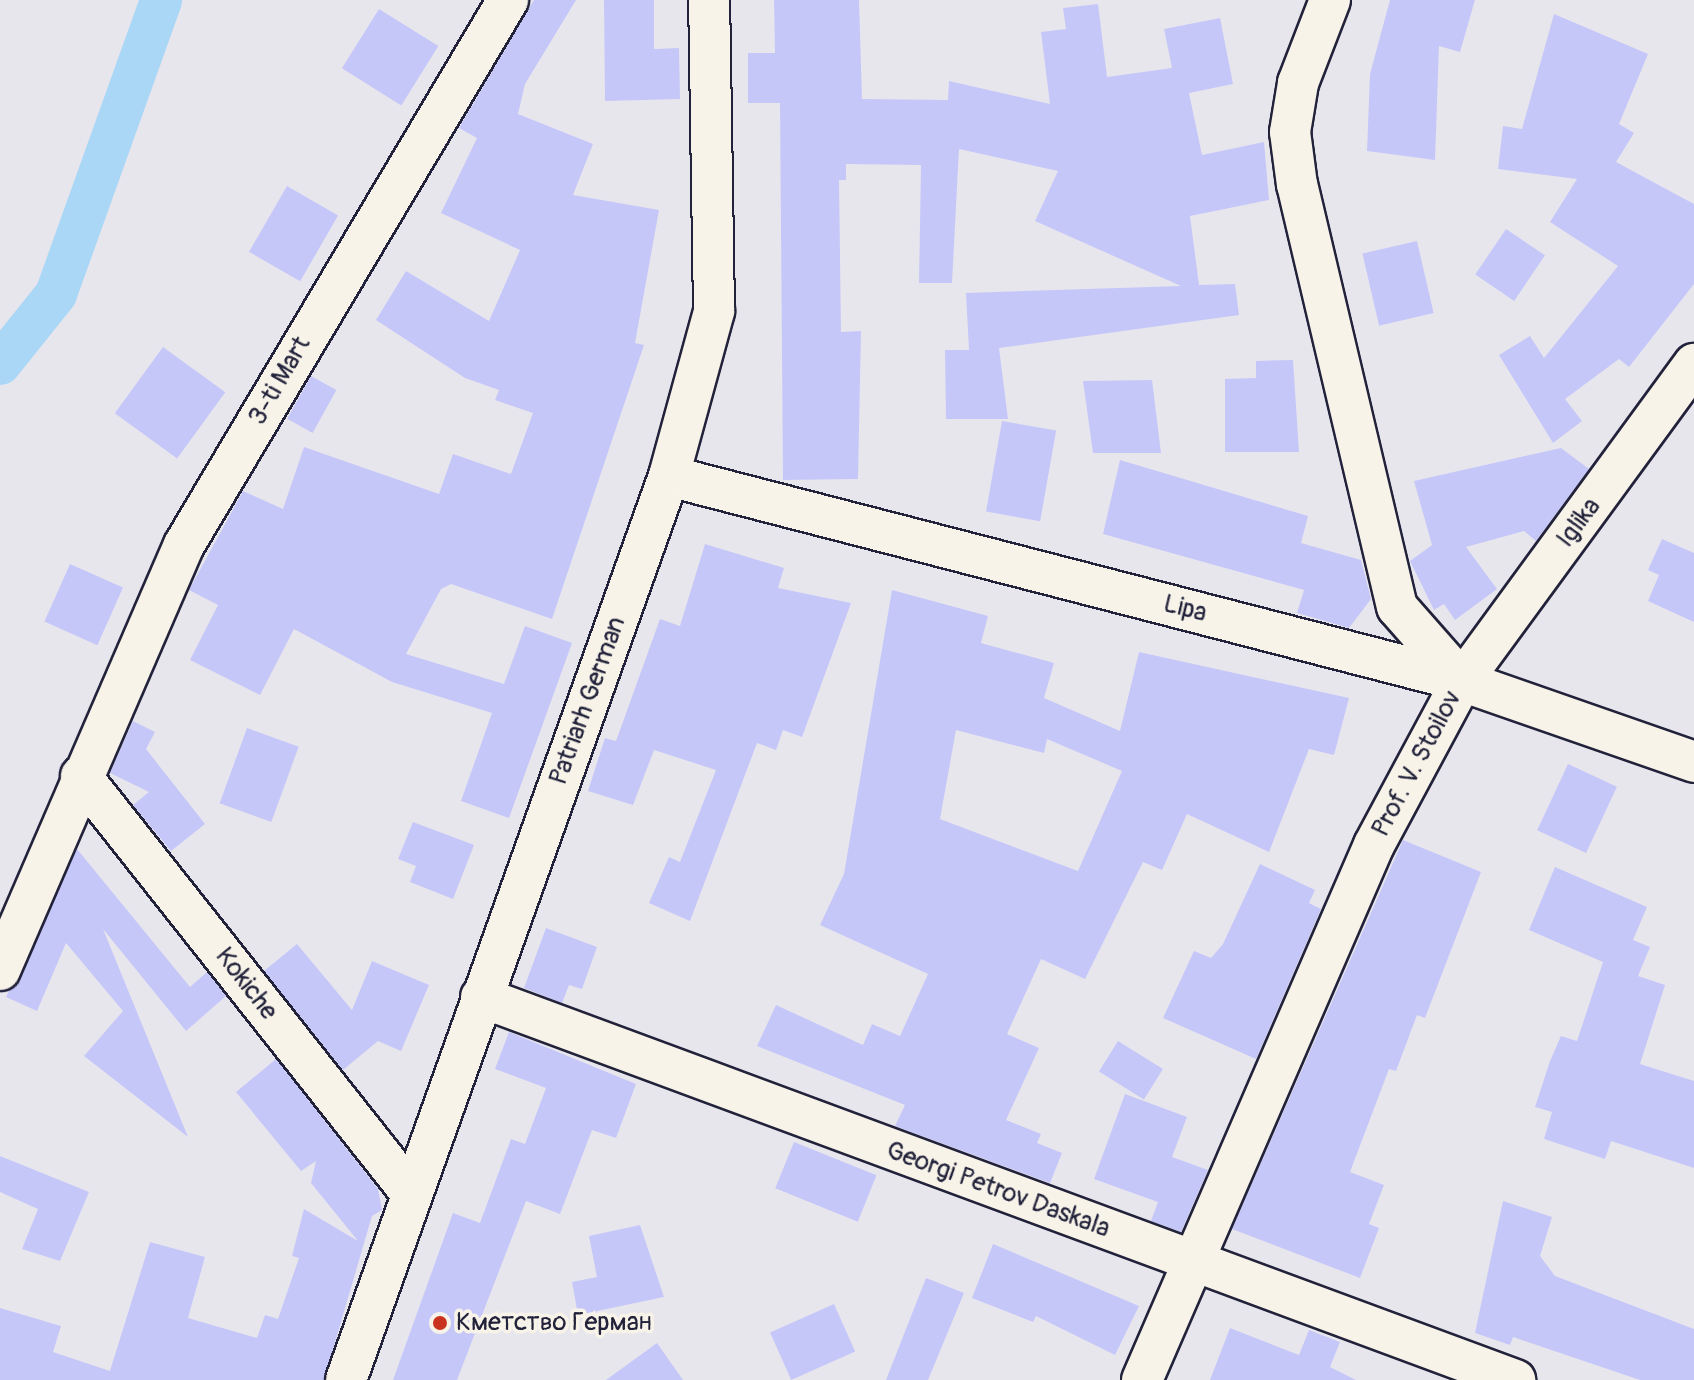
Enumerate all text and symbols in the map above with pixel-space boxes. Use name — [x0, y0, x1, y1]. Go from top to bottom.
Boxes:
street label: 3-ti Mart — [242, 331, 318, 431]
street label: Iglika — [1550, 492, 1608, 554]
street label: Lipa — [1160, 589, 1210, 629]
street label: Patriarh German — [543, 613, 633, 789]
street label: Prof. V. Stoilov — [1365, 686, 1469, 842]
street label: Kokiche — [208, 942, 284, 1026]
street label: Georgi Petrov Daskala — [882, 1135, 1114, 1245]
place label: Кметство Герман — [456, 1307, 652, 1339]
marker: Кметство Герман — [431, 1314, 449, 1332]

